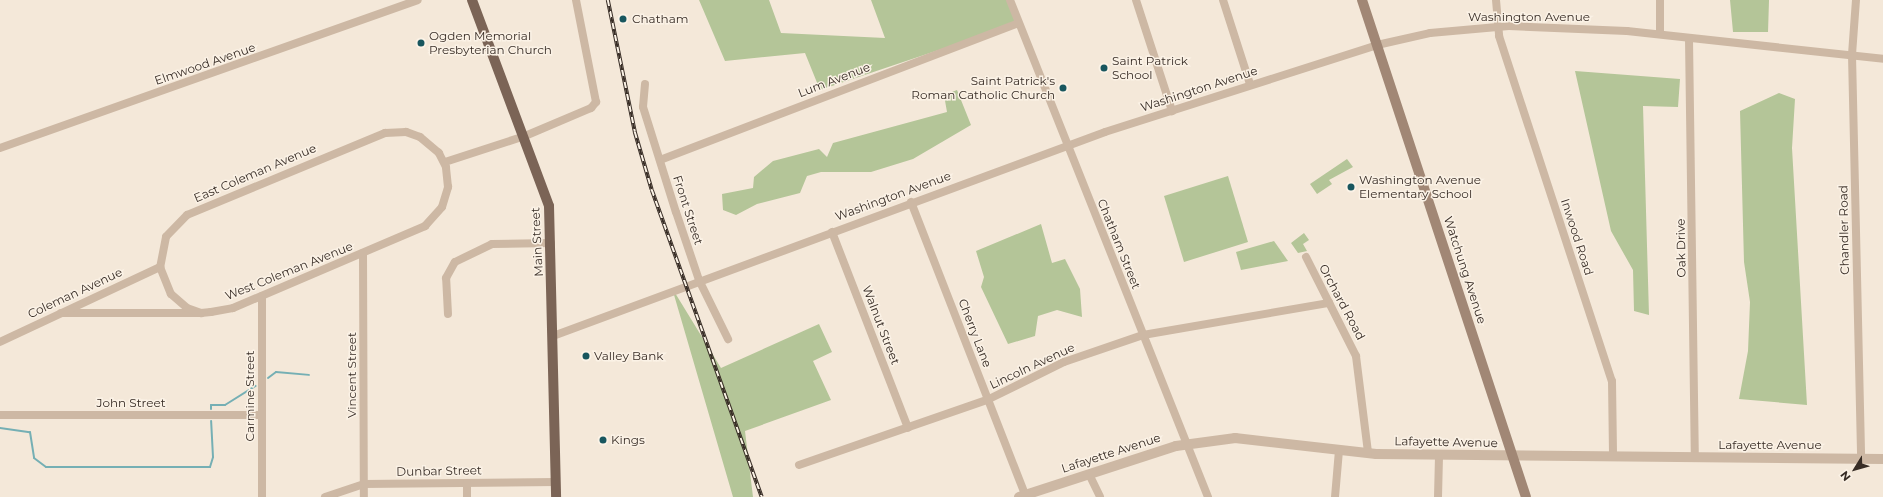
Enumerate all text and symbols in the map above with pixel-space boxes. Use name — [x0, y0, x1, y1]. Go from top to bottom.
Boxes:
street label: Washington Avenue — [1468, 10, 1590, 24]
place label: Chatham — [632, 12, 688, 26]
marker: Chatham — [617, 13, 629, 25]
place label: Ogden Memorial Presbyterian Church — [429, 29, 552, 57]
marker: Ogden Memorial Presbyterian Church — [416, 38, 426, 48]
street label: Elmwood Avenue — [153, 40, 257, 88]
place label: Saint Patrick School — [1112, 54, 1188, 82]
street label: Lum Avenue — [796, 60, 872, 100]
marker: Saint Patrick School — [1099, 63, 1109, 73]
street label: Washington Avenue — [1139, 63, 1259, 115]
place label: Saint Patrick's Roman Catholic Church — [911, 74, 1055, 102]
marker: Saint Patrick's Roman Catholic Church — [1058, 83, 1068, 93]
street label: East Coleman Avenue — [192, 141, 318, 205]
street label: Washington Avenue — [833, 168, 953, 224]
place label: Washington Avenue Elementary School — [1359, 173, 1481, 201]
street label: Front Street — [670, 174, 706, 246]
marker: Washington Avenue Elementary School — [1346, 182, 1356, 192]
street label: Chandler Road — [1836, 185, 1852, 275]
street label: Chatham Street — [1094, 197, 1144, 291]
street label: Inwood Road — [1558, 197, 1596, 277]
street label: Main Street — [528, 207, 546, 277]
street label: Watchung Avenue — [1441, 215, 1489, 325]
street label: Oak Drive — [1673, 218, 1689, 278]
street label: West Coleman Avenue — [223, 239, 355, 303]
street label: Orchard Road — [1316, 262, 1368, 342]
street label: Coleman Avenue — [25, 265, 125, 321]
street label: Walnut Street — [859, 283, 903, 367]
street label: Cherry Lane — [955, 297, 995, 369]
street label: Vincent Street — [345, 332, 359, 418]
street label: Lincoln Avenue — [987, 340, 1077, 392]
place label: Valley Bank — [594, 349, 663, 363]
street label: Carmine Street — [243, 351, 257, 441]
marker: Valley Bank — [581, 351, 591, 361]
street label: John Street — [96, 396, 166, 410]
street label: Lafayette Avenue — [1060, 430, 1162, 476]
place label: Kings — [611, 433, 645, 447]
street label: Lafayette Avenue — [1394, 434, 1498, 450]
marker: Kings — [598, 435, 608, 445]
street label: Lafayette Avenue — [1718, 438, 1822, 452]
north arrow — [1835, 449, 1875, 489]
street label: Dunbar Street — [396, 463, 482, 479]
text: N — [1837, 468, 1854, 484]

